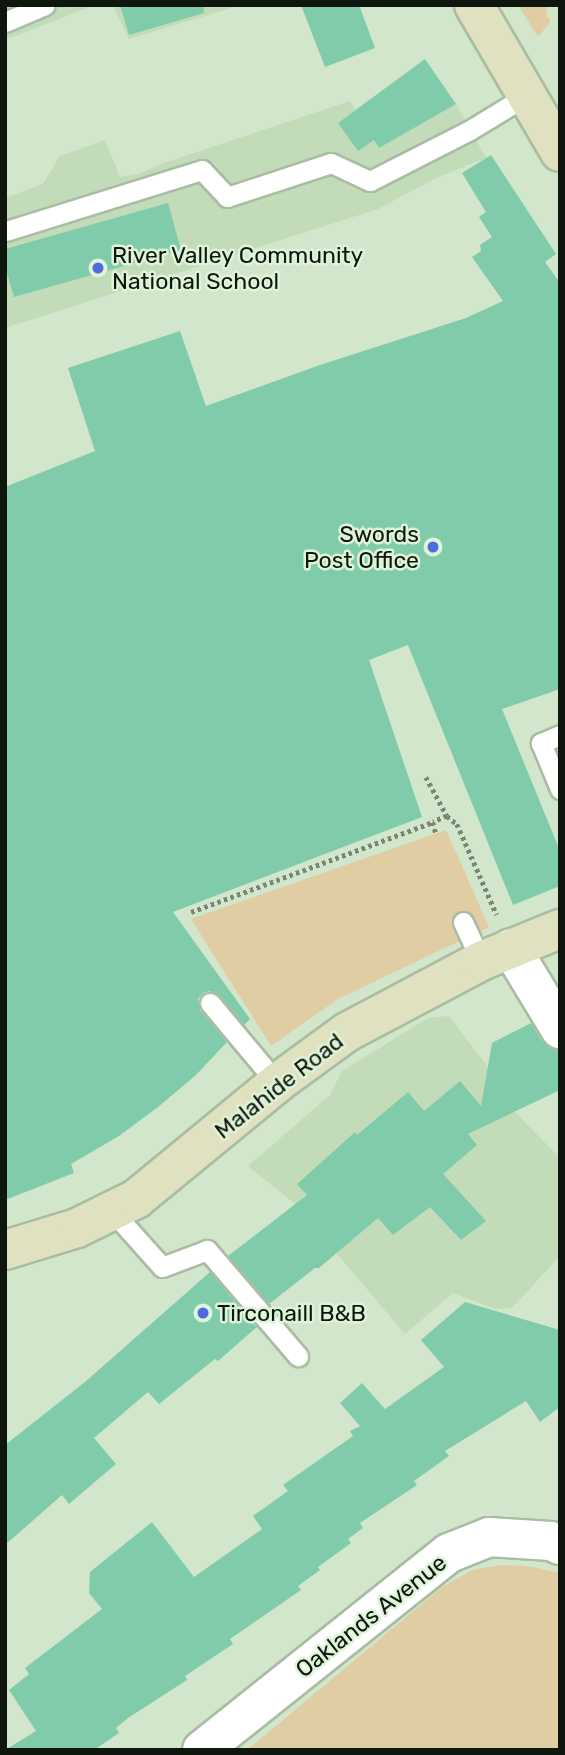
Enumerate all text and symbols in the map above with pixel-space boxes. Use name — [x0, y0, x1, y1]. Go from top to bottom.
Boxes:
place label: River Valley Community National School — [112, 241, 365, 295]
marker: River Valley Community National School — [90, 260, 106, 276]
place label: Swords Post Office — [304, 520, 419, 574]
marker: Swords Post Office — [425, 539, 441, 555]
street label: Malahide Road — [209, 1027, 349, 1145]
place label: Tirconaill B&B — [217, 1299, 366, 1327]
marker: Tirconaill B&B — [195, 1305, 211, 1321]
street label: Oaklands Avenue — [290, 1548, 452, 1684]

